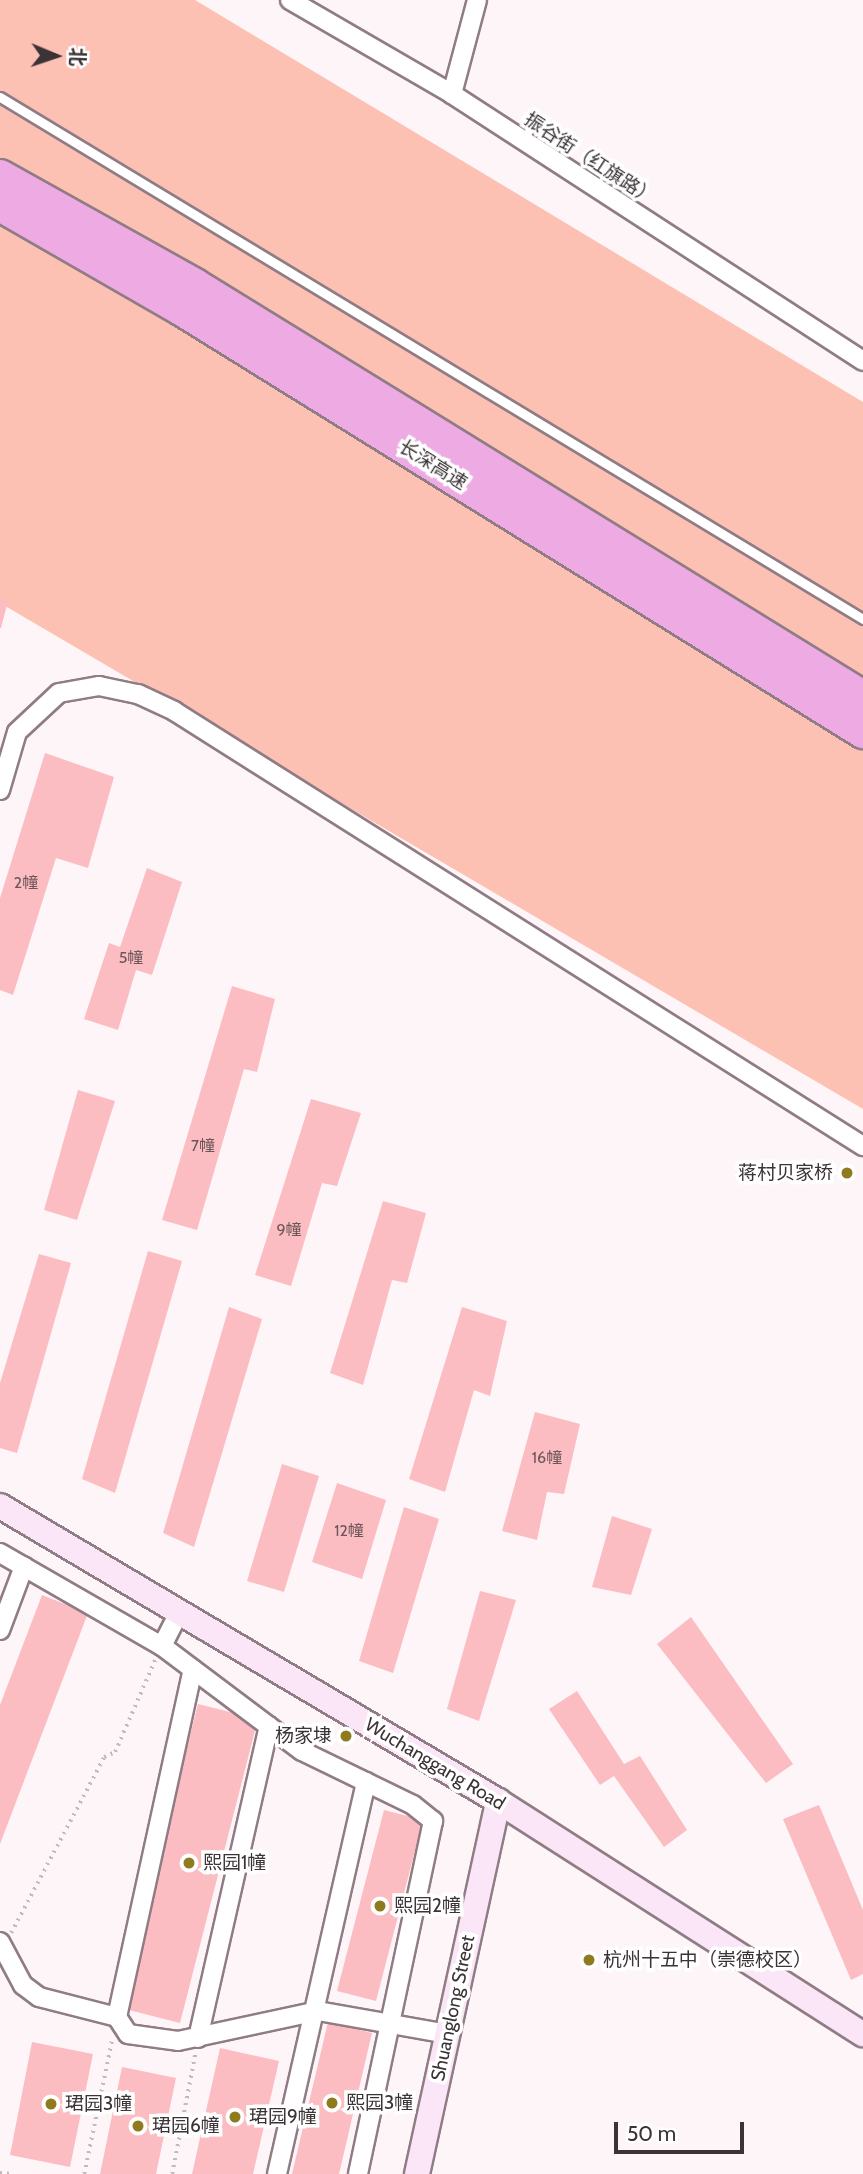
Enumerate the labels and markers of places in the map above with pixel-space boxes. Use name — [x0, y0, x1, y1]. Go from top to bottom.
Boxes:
place label: 蒋村贝家桥 — [738, 1162, 833, 1184]
marker: 蒋村贝家桥 — [839, 1165, 855, 1181]
place label: 杨家埭 — [275, 1725, 332, 1747]
marker: 杨家埭 — [338, 1728, 354, 1744]
place label: 熙园1幢 — [203, 1852, 266, 1874]
marker: 熙园1幢 — [181, 1855, 197, 1871]
place label: 熙园2幢 — [394, 1895, 461, 1917]
marker: 熙园2幢 — [372, 1898, 388, 1914]
place label: 杭州十五中（崇德校区） — [603, 1949, 812, 1971]
marker: 杭州十五中（崇德校区） — [581, 1952, 597, 1968]
place label: 熙园3幢 — [346, 2092, 413, 2114]
place label: 珺园3幢 — [65, 2093, 132, 2115]
marker: 熙园3幢 — [324, 2095, 340, 2111]
marker: 珺园3幢 — [43, 2096, 59, 2112]
place label: 珺园9幢 — [249, 2106, 317, 2128]
marker: 珺园9幢 — [227, 2109, 243, 2125]
place label: 珺园6幢 — [152, 2115, 220, 2137]
marker: 珺园6幢 — [130, 2118, 146, 2134]

